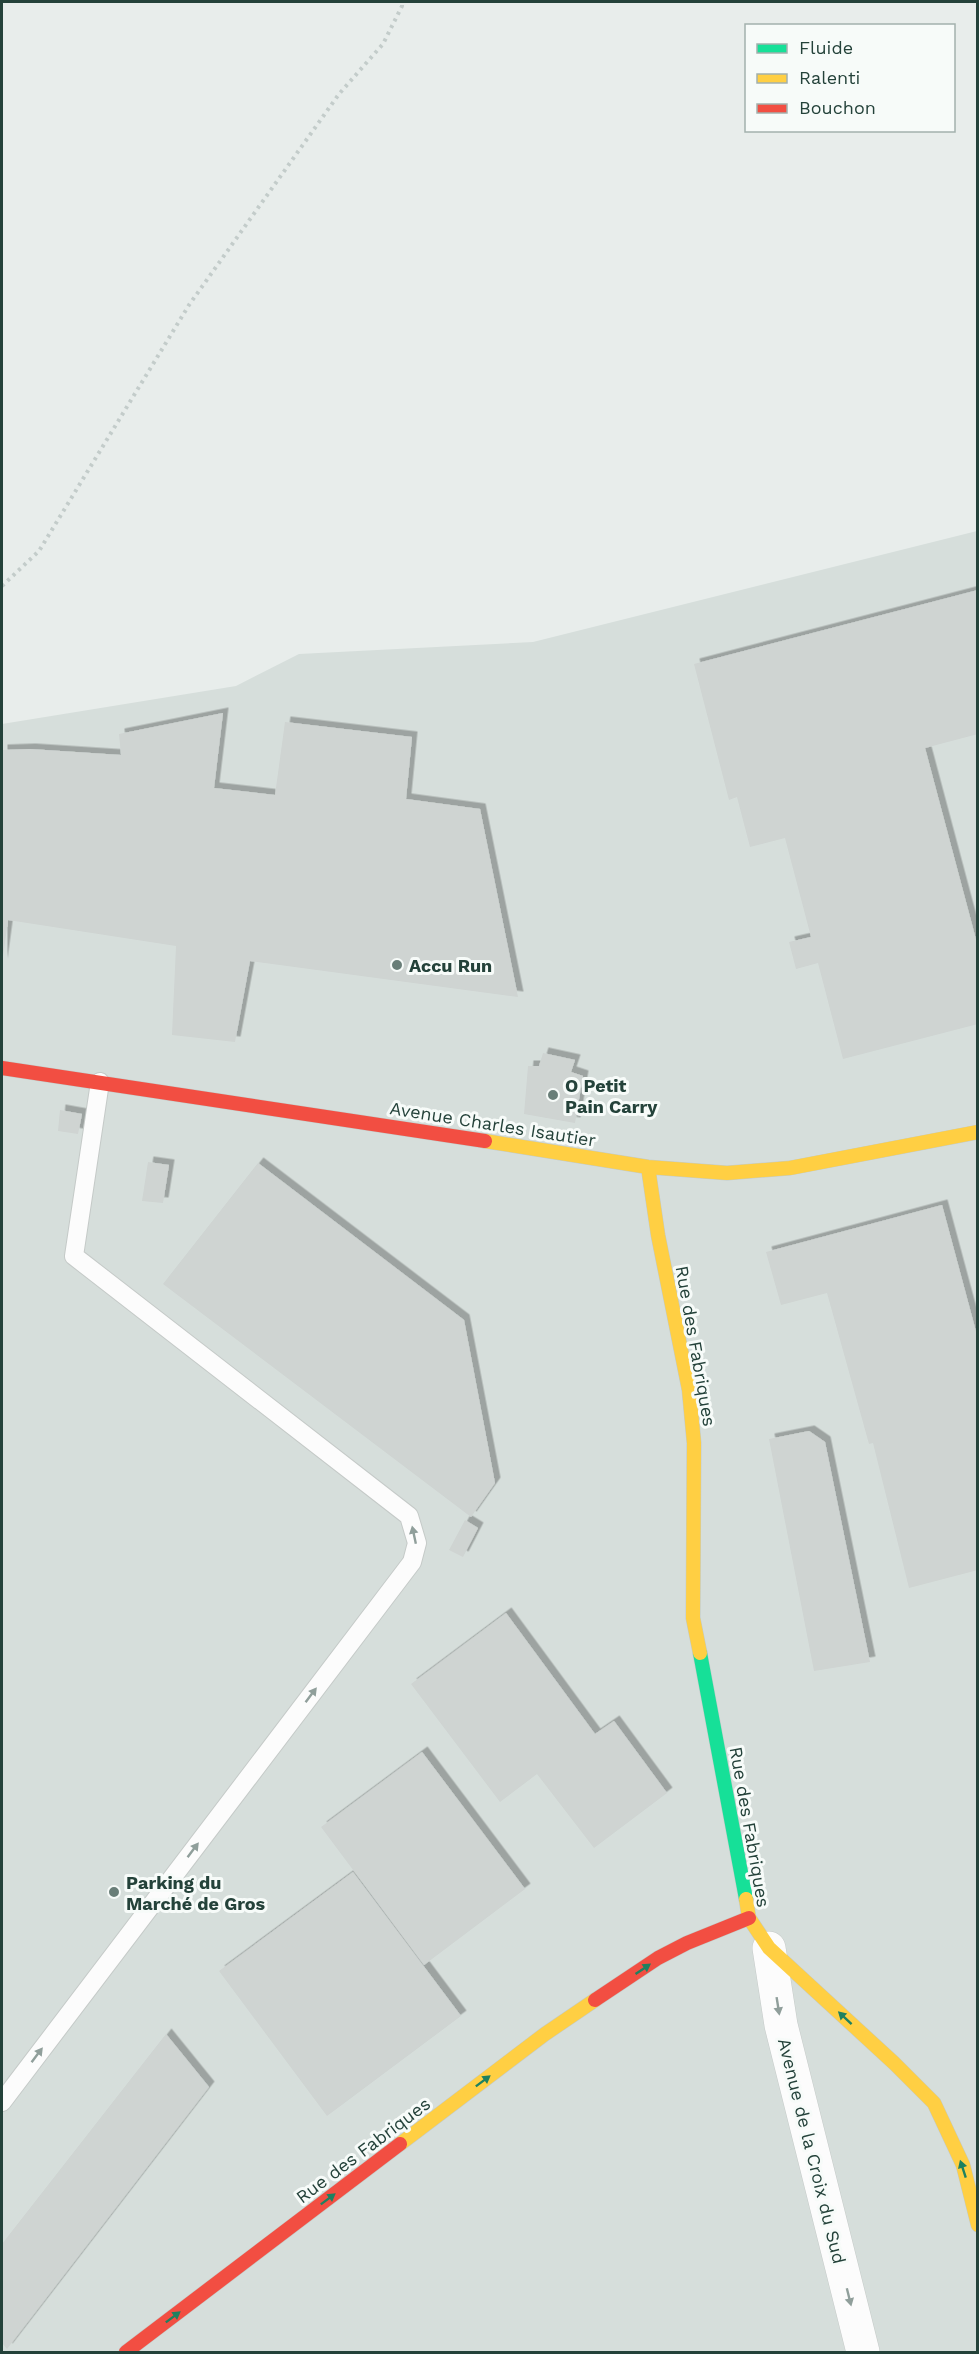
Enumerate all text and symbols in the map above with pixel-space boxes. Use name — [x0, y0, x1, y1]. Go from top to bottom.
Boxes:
legend — [745, 24, 955, 132]
text: Fluide — [799, 37, 853, 58]
text: Ralenti — [799, 67, 860, 88]
text: Bouchon — [799, 97, 876, 118]
place label: Accu Run — [409, 955, 492, 976]
marker: Accu Run — [390, 958, 404, 972]
place label: O Petit Pain Carry — [565, 1075, 658, 1117]
marker: O Petit Pain Carry — [546, 1088, 560, 1102]
street label: Avenue Charles Isautier — [388, 1097, 598, 1151]
street label: Rue des Fabriques — [672, 1264, 720, 1428]
one-way arrow — [409, 1525, 418, 1544]
one-way arrow — [305, 1687, 318, 1703]
street label: Rue des Fabriques — [726, 1745, 774, 1909]
one-way arrow — [187, 1842, 200, 1858]
place label: Parking du Marché de Gros — [126, 1872, 266, 1914]
marker: Parking du Marché de Gros — [107, 1885, 121, 1899]
one-way arrow — [634, 1963, 651, 1974]
one-way arrow — [774, 1997, 783, 2016]
one-way arrow — [838, 2012, 853, 2025]
street label: Avenue de la Croix du Sud — [774, 2036, 850, 2266]
one-way arrow — [31, 2048, 43, 2064]
one-way arrow — [475, 2075, 491, 2087]
street label: Rue des Fabriques — [292, 2093, 434, 2207]
one-way arrow — [958, 2160, 967, 2178]
one-way arrow — [320, 2193, 336, 2205]
one-way arrow — [844, 2288, 854, 2307]
one-way arrow — [165, 2311, 181, 2323]

